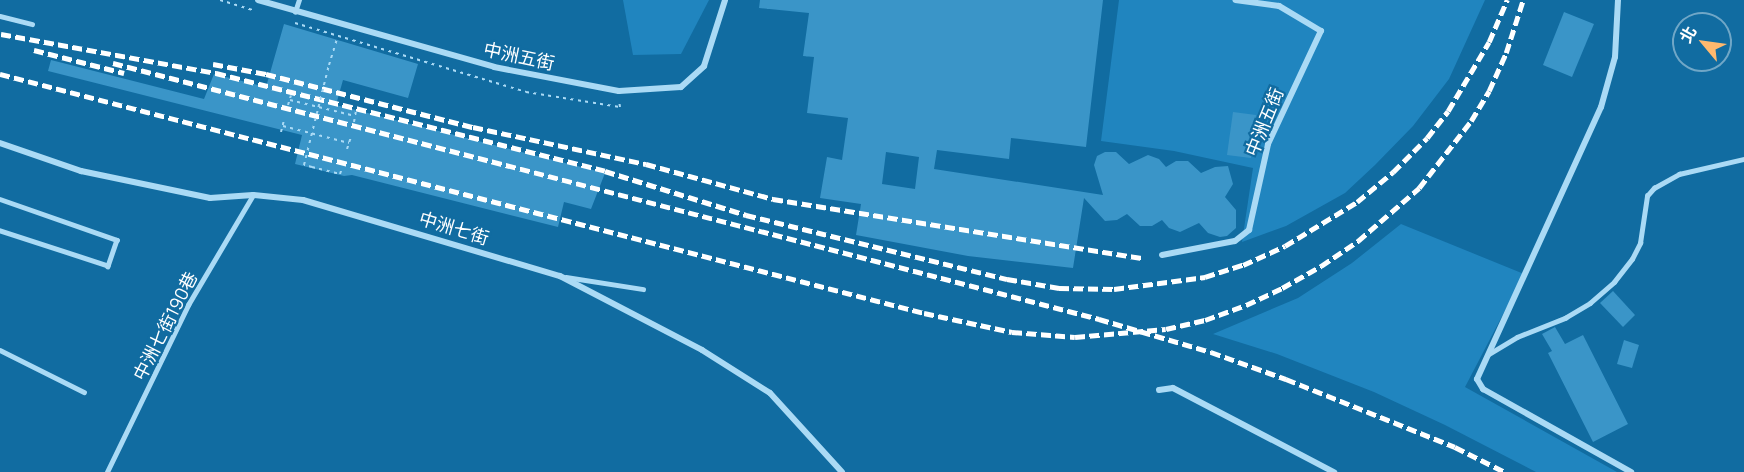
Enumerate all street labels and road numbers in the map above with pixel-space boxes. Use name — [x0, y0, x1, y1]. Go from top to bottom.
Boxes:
street label: 中洲五街 — [482, 38, 556, 74]
street label: 中洲五街 — [1241, 85, 1287, 159]
street label: 中洲七街 — [416, 207, 492, 249]
street label: 中洲七街190巷 — [128, 268, 202, 384]

